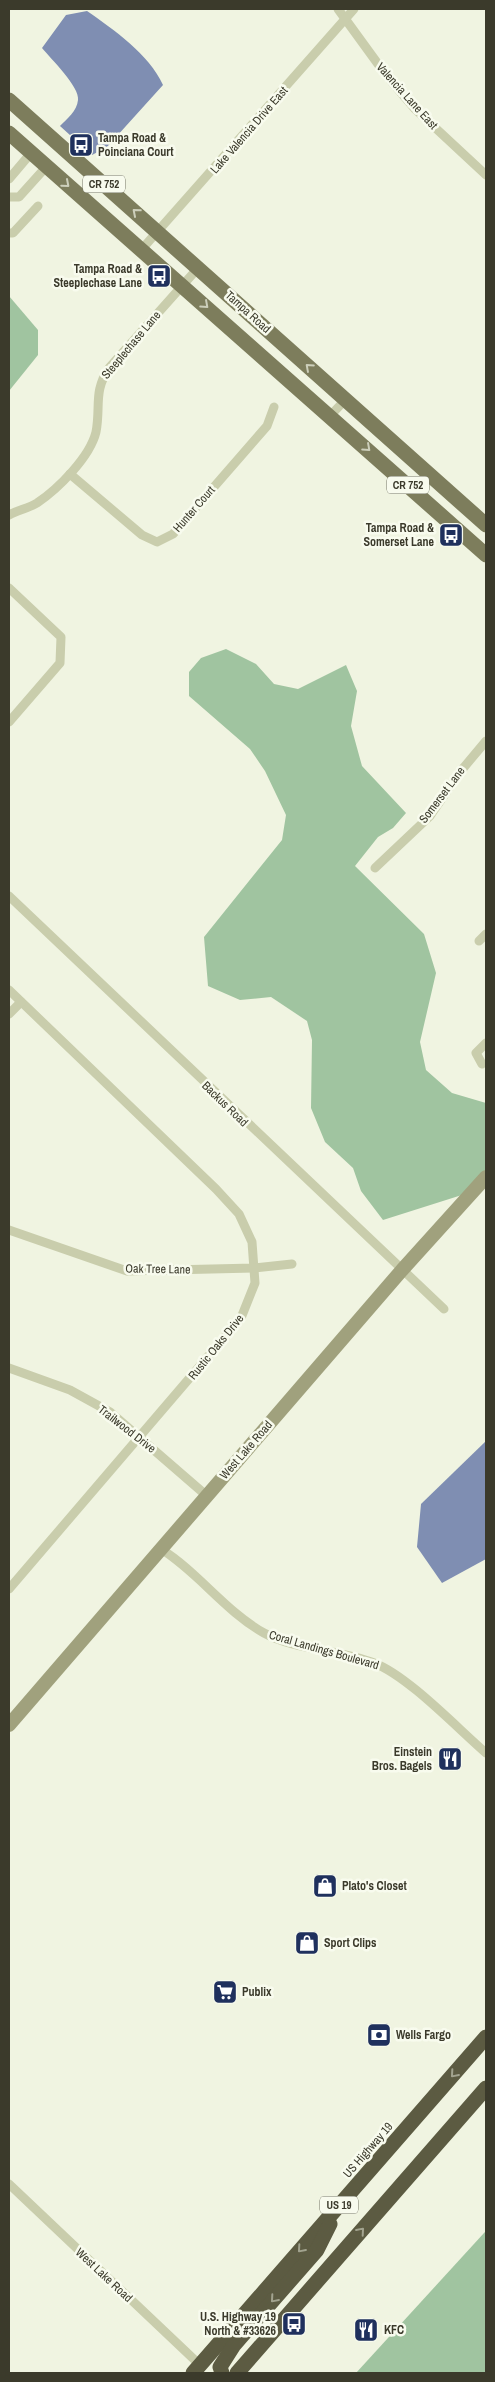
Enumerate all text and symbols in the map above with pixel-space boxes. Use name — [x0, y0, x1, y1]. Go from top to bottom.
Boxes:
street label: Valencia Lane East — [373, 59, 441, 133]
street label: Lake Valencia Drive East — [207, 83, 291, 177]
place label: Tampa Road & Poinciana Court — [98, 130, 174, 160]
bus stop icon: Tampa Road & Poinciana Court — [68, 132, 94, 158]
road number: CR 752 — [83, 175, 125, 192]
one-way arrow — [60, 178, 69, 187]
one-way arrow — [133, 209, 142, 218]
place label: Tampa Road & Steeplechase Lane — [53, 261, 143, 291]
bus stop icon: Tampa Road & Steeplechase Lane — [146, 263, 172, 289]
street label: Tampa Road — [222, 287, 274, 337]
one-way arrow — [200, 299, 209, 308]
street label: Steeplechase Lane — [98, 308, 164, 382]
one-way arrow — [306, 364, 315, 373]
one-way arrow — [361, 443, 370, 452]
road number: CR 752 — [387, 476, 429, 494]
street label: Hunter Court — [169, 482, 219, 536]
place label: Tampa Road & Somerset Lane — [363, 520, 435, 550]
bus stop icon: Tampa Road & Somerset Lane — [438, 522, 464, 548]
street label: Somerset Lane — [416, 764, 468, 826]
street label: Backus Road — [198, 1078, 252, 1130]
street label: Oak Tree Lane — [125, 1260, 191, 1278]
street label: Rustic Oaks Drive — [185, 1311, 247, 1383]
street label: Trailwood Drive — [95, 1401, 159, 1457]
street label: West Lake Road — [216, 1417, 276, 1483]
street label: Coral Landings Boulevard — [267, 1627, 381, 1673]
place label: Einstein Bros. Bagels — [372, 1744, 433, 1774]
restaurant icon: Einstein Bros. Bagels — [437, 1746, 463, 1772]
shop icon: Plato's Closet — [312, 1873, 338, 1899]
place label: Plato's Closet — [342, 1878, 407, 1894]
shop icon: Sport Clips — [294, 1930, 320, 1956]
place label: Sport Clips — [324, 1935, 377, 1951]
supermarket icon: Publix — [212, 1979, 238, 2005]
place label: Publix — [242, 1984, 272, 2000]
bank icon: Wells Fargo — [366, 2022, 392, 2048]
place label: Wells Fargo — [396, 2027, 451, 2043]
one-way arrow — [451, 2068, 460, 2077]
street label: US Highway 19 — [340, 2119, 396, 2181]
road number: US 19 — [320, 2196, 358, 2214]
one-way arrow — [355, 2227, 364, 2236]
one-way arrow — [298, 2243, 307, 2252]
street label: West Lake Road — [72, 2244, 136, 2306]
one-way arrow — [271, 2294, 280, 2303]
place label: U.S. Highway 19 North & #33626 — [200, 2309, 277, 2339]
bus stop icon: U.S. Highway 19 North & #33626 — [281, 2311, 307, 2337]
restaurant icon: KFC — [353, 2317, 379, 2343]
place label: KFC — [384, 2322, 404, 2338]

